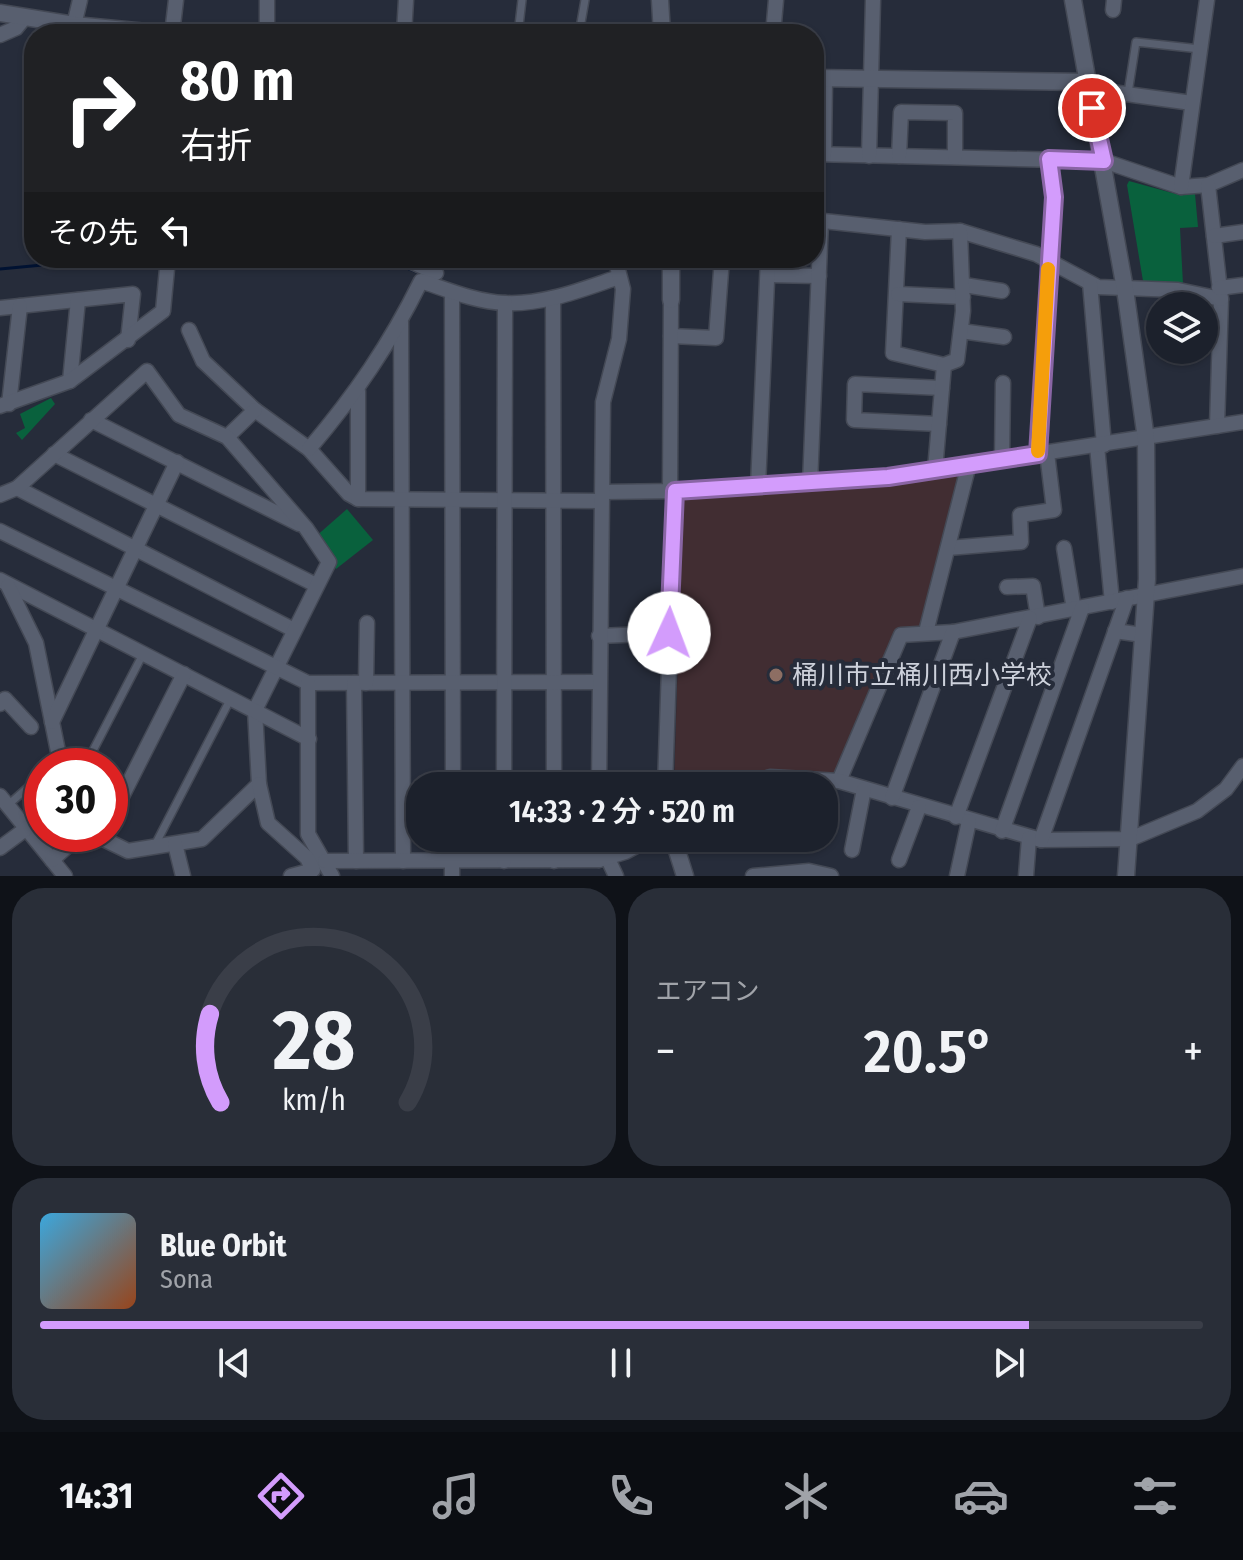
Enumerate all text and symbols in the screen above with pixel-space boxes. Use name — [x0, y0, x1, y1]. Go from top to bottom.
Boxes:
text: 80 m — [180, 48, 295, 115]
icon: right — [48, 56, 152, 160]
pin — [1058, 74, 1126, 142]
icon: arrive — [1070, 86, 1114, 130]
text: 右折 — [180, 124, 252, 168]
icon: left — [154, 208, 198, 252]
text: その先 — [48, 215, 138, 251]
map controls — [1146, 292, 1218, 364]
button: layers — [1146, 292, 1218, 364]
position arrow — [627, 591, 711, 675]
place label: 桶川市立桶川西小学校 — [792, 660, 1052, 691]
marker: 桶川市立桶川西小学校 — [767, 666, 785, 684]
speed limit sign: 30 — [24, 748, 128, 852]
text: 14:33 · 2 分 · 520 m — [509, 794, 735, 830]
text: エアコン — [656, 976, 760, 1007]
text: 28 — [272, 991, 355, 1091]
text: 20.5° — [864, 1016, 994, 1088]
text: − — [656, 1025, 675, 1078]
text: + — [1183, 1025, 1203, 1078]
text: km/h — [282, 1083, 346, 1118]
text: Blue Orbit — [160, 1228, 286, 1264]
text: Sona — [160, 1264, 213, 1295]
icon: previous — [212, 1341, 256, 1385]
icon: pause — [599, 1341, 643, 1385]
icon: next — [987, 1341, 1031, 1385]
icon: directions — [253, 1468, 309, 1524]
icon: music — [428, 1468, 484, 1524]
icon: phone — [603, 1468, 659, 1524]
icon: climate — [778, 1468, 834, 1524]
icon: car — [953, 1468, 1009, 1524]
icon: filters — [1127, 1468, 1183, 1524]
text: 14:31 — [59, 1474, 134, 1518]

